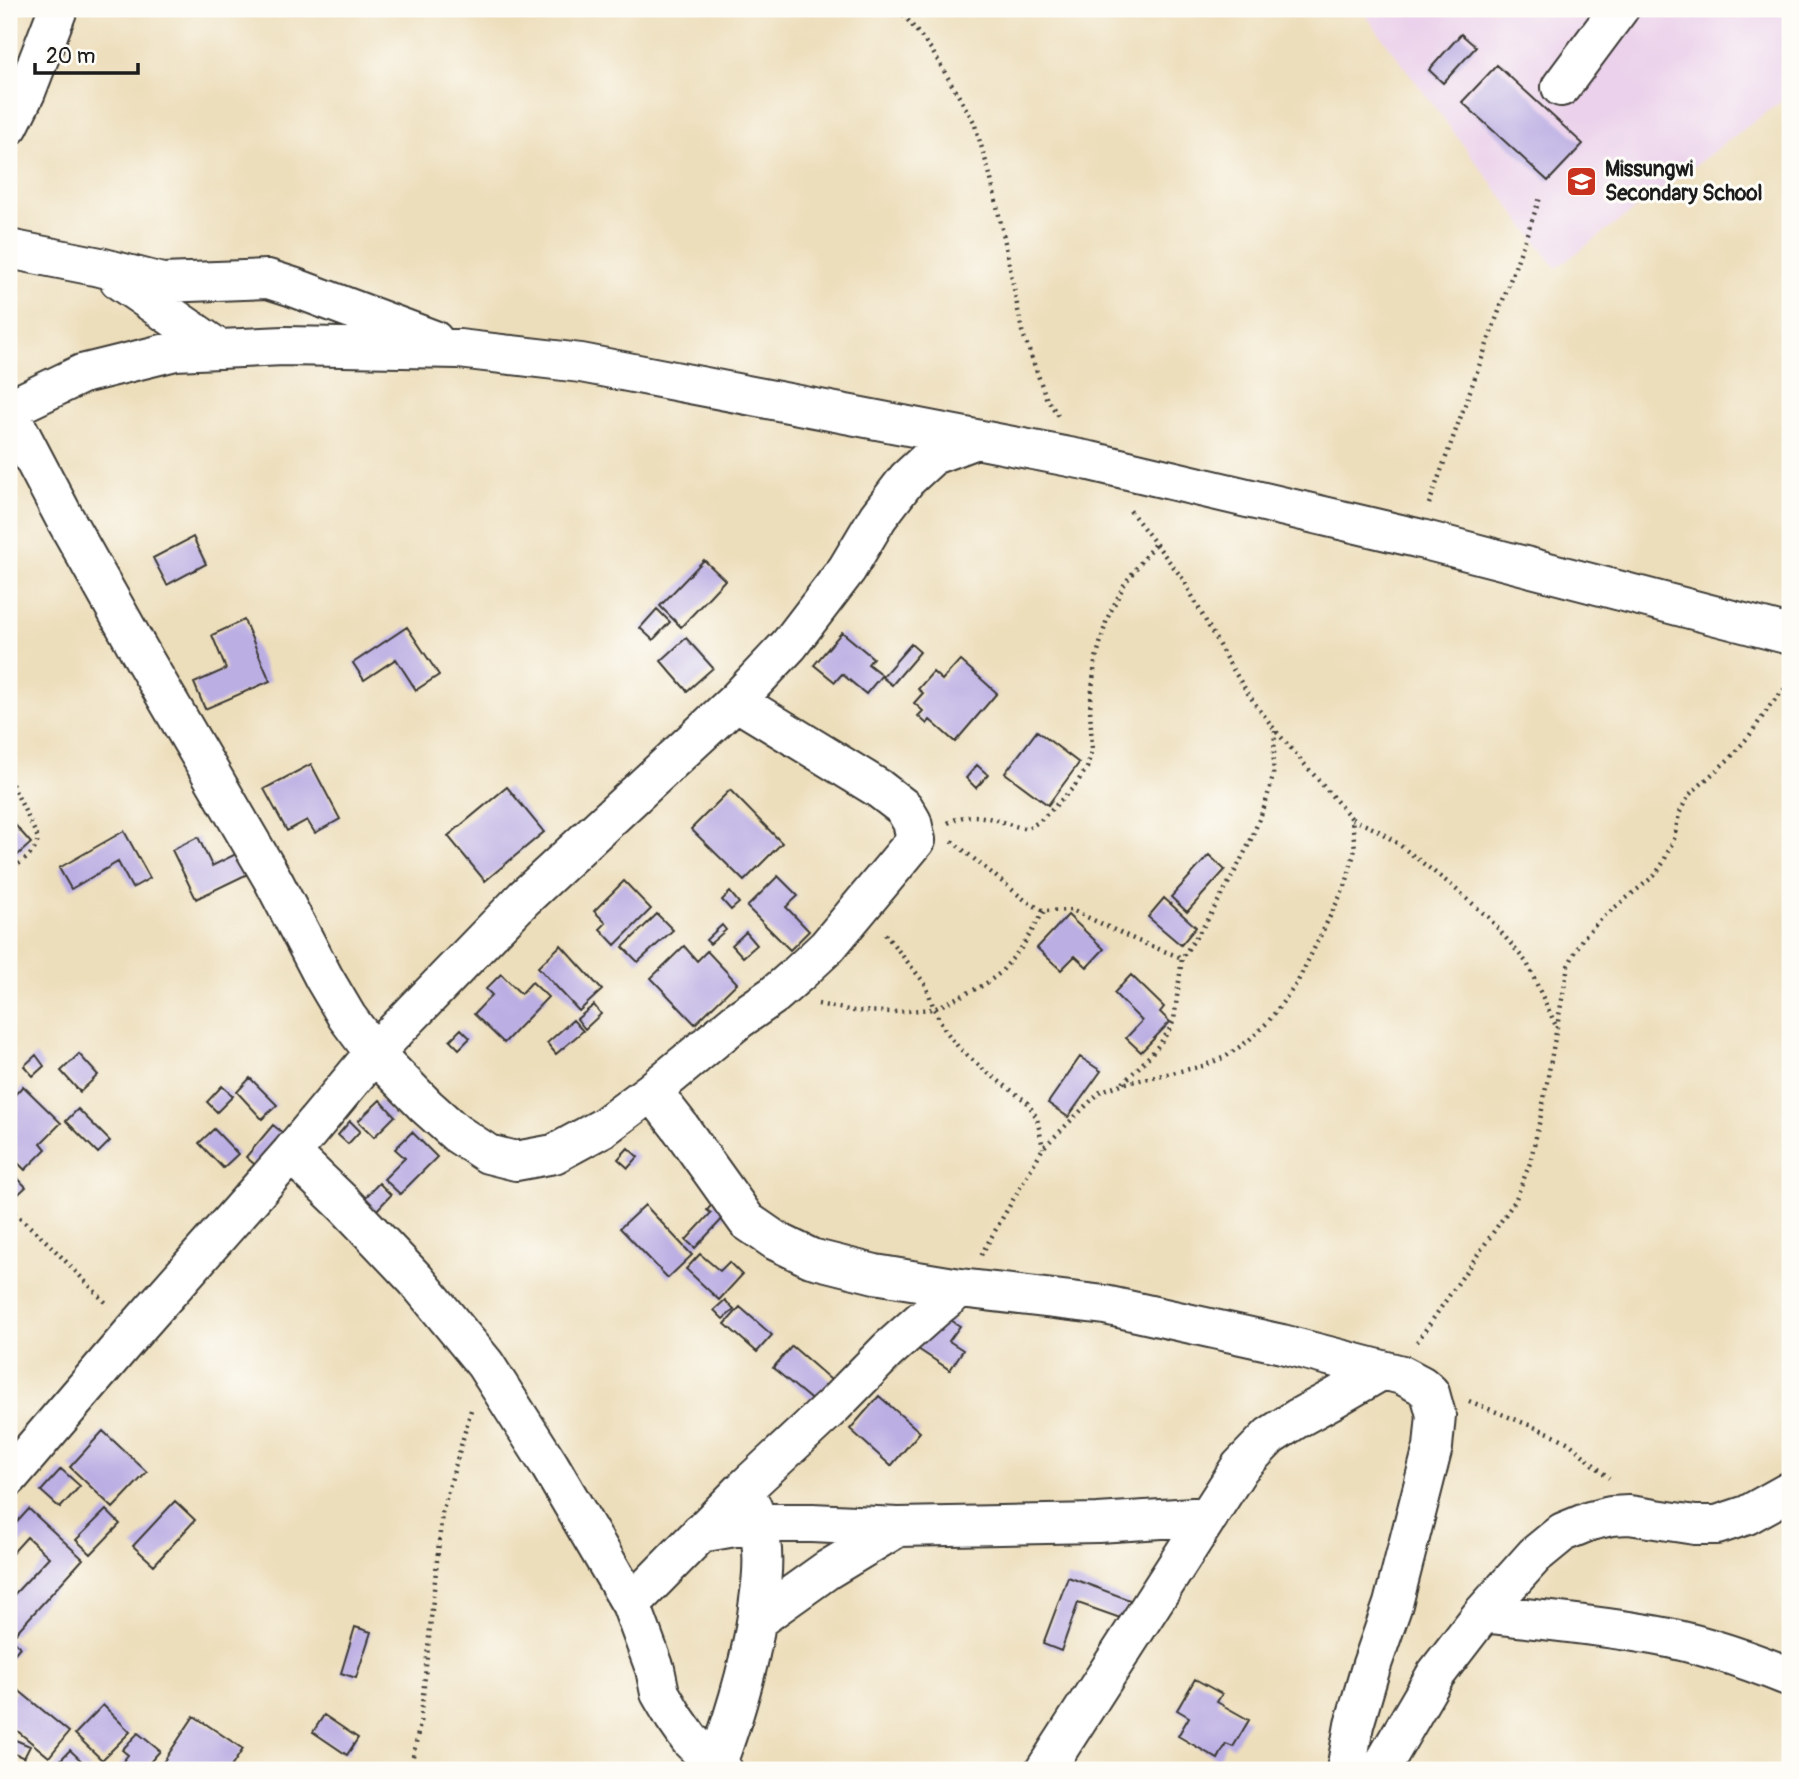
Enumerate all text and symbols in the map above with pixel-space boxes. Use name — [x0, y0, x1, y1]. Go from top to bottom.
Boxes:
scale bar — [35, 32, 138, 76]
text: 20 m — [46, 43, 95, 70]
place label: Missungwi Secondary School — [1605, 156, 1763, 207]
school or university icon: Missungwi Secondary School — [1565, 164, 1599, 198]

